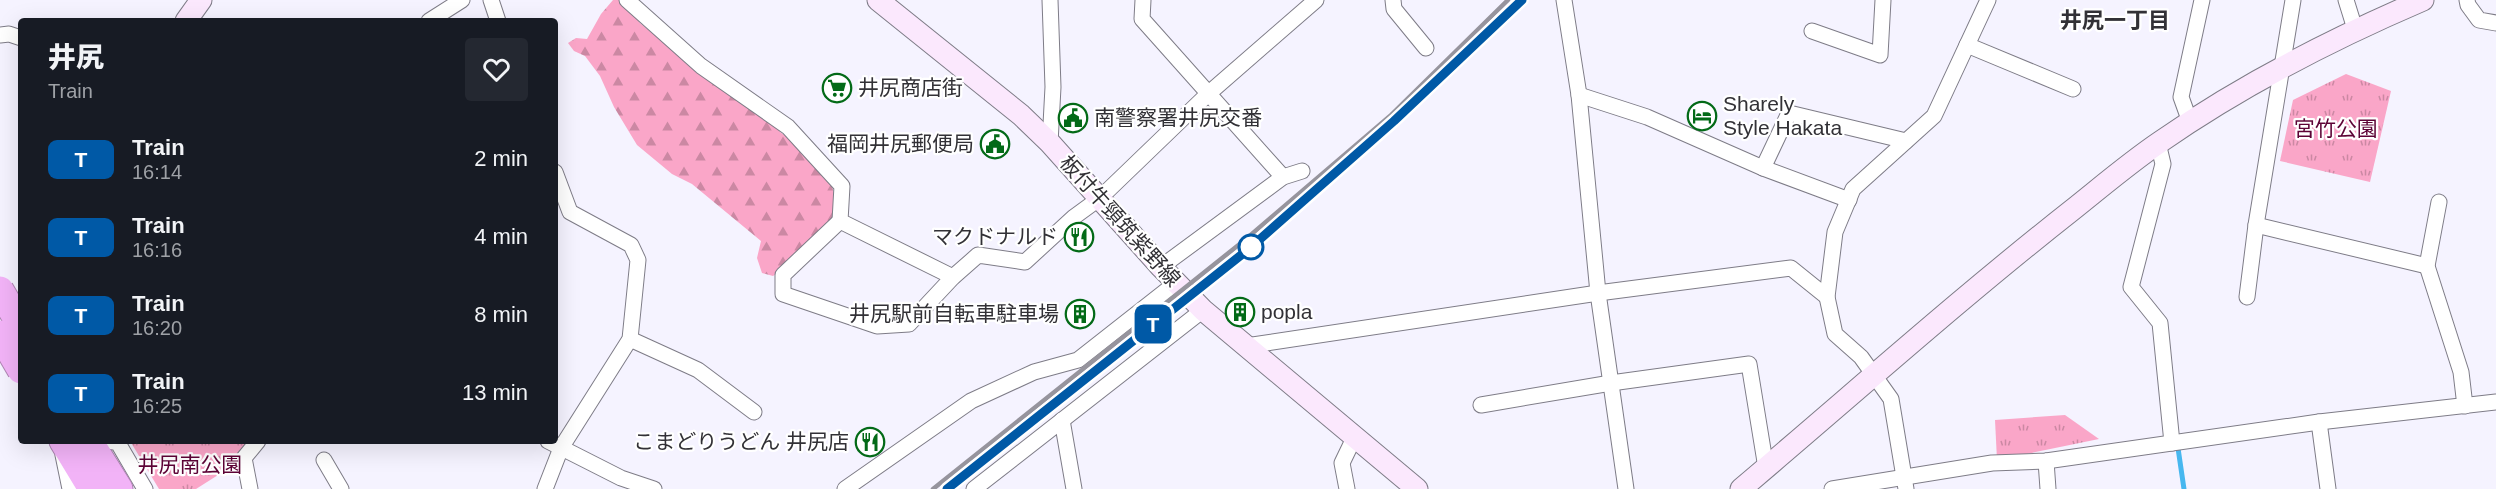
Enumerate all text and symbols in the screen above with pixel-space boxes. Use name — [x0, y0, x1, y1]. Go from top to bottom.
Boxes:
district label: 井尻一丁目 — [2060, 8, 2170, 33]
button: heart — [465, 38, 528, 101]
text: 井尻 — [48, 42, 104, 73]
supermarket icon: 井尻商店街 — [821, 72, 853, 104]
place label: 井尻商店街 — [858, 76, 963, 99]
text: Train — [48, 80, 93, 102]
place label: Sharely Style Hakata — [1723, 92, 1842, 139]
hotel icon: Sharely Style Hakata — [1686, 100, 1718, 132]
public building icon: 南警察署井尻交番 — [1057, 102, 1089, 134]
place label: 南警察署井尻交番 — [1094, 106, 1262, 129]
park label: 宮竹公園 — [2294, 117, 2378, 140]
public building icon: 福岡井尻郵便局 — [979, 128, 1011, 160]
place label: 福岡井尻郵便局 — [827, 132, 974, 155]
text: Train — [132, 135, 185, 160]
text: 2 min — [474, 146, 528, 171]
text: T — [75, 148, 87, 171]
street label: 板付牛頸筑紫野線 — [1056, 151, 1185, 291]
text: 16:14 — [132, 161, 182, 183]
text: Train — [132, 213, 185, 238]
restaurant icon: マクドナルド — [1063, 221, 1095, 253]
text: 4 min — [474, 224, 528, 249]
place label: マクドナルド — [932, 225, 1058, 248]
text: T — [75, 226, 87, 249]
unlabelled marker — [1238, 234, 1264, 260]
text: 16:16 — [132, 239, 182, 261]
text: Train — [132, 291, 185, 316]
building icon: popla — [1224, 296, 1256, 328]
building icon: 井尻駅前自転車駐車場 — [1064, 298, 1096, 330]
place label: popla — [1261, 300, 1313, 323]
text: 8 min — [474, 302, 528, 327]
place label: 井尻駅前自転車駐車場 — [849, 302, 1059, 325]
text: T — [75, 304, 87, 327]
line badge: T — [1134, 304, 1172, 344]
text: T — [1147, 313, 1159, 336]
text: 16:20 — [132, 317, 182, 339]
text: Train — [132, 369, 185, 394]
text: 13 min — [462, 380, 528, 405]
text: T — [75, 382, 87, 405]
text: 16:25 — [132, 395, 182, 417]
restaurant icon: こまどりうどん 井尻店 — [854, 426, 886, 458]
place label: こまどりうどん 井尻店 — [633, 430, 849, 453]
park label: 井尻南公園 — [138, 453, 243, 476]

